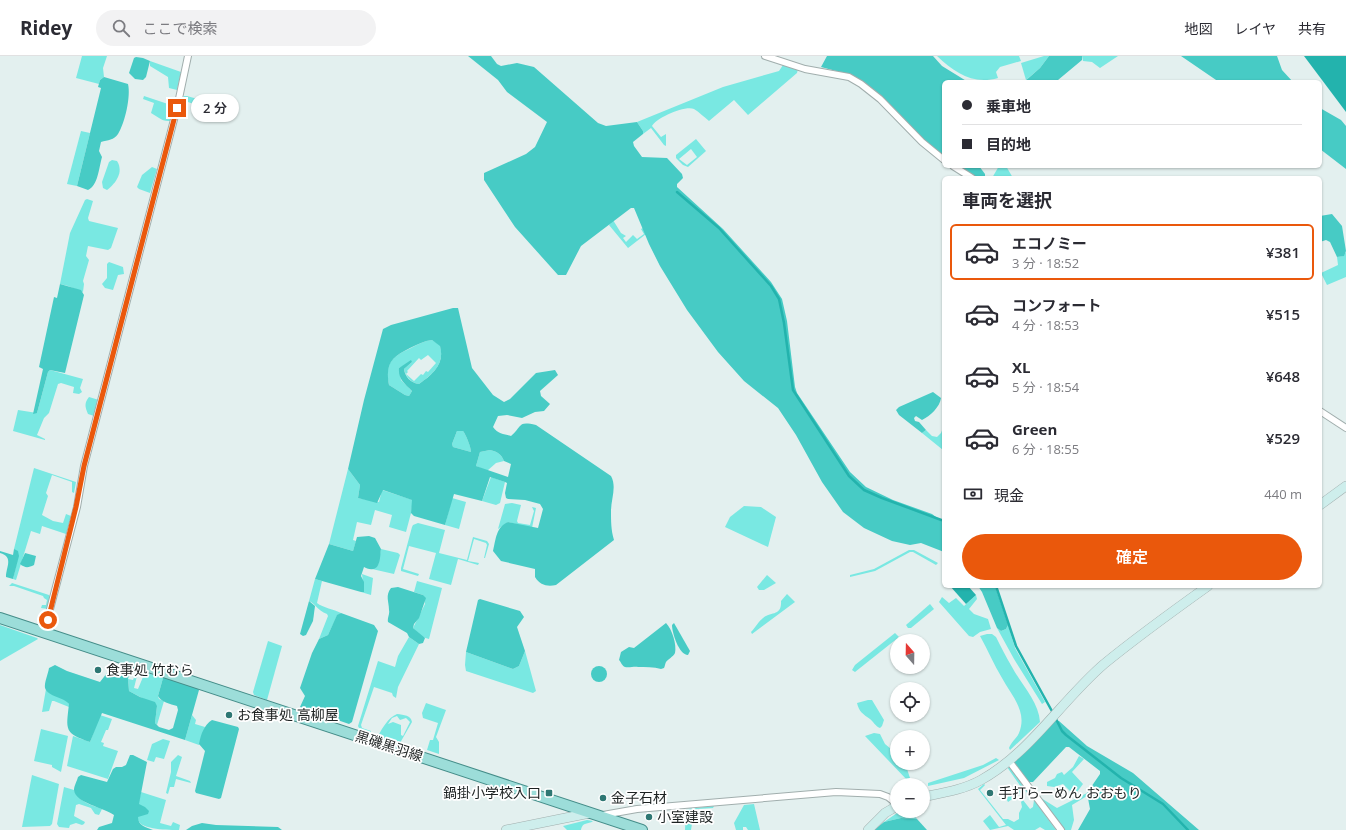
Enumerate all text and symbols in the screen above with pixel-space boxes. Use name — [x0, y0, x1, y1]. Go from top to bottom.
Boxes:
search box — [96, 10, 376, 46]
text: Ridey — [20, 15, 72, 41]
icon: search — [110, 17, 132, 39]
text: ここで検索 — [142, 18, 217, 38]
text: 地図 — [1184, 19, 1212, 38]
text: レイヤ — [1234, 19, 1276, 38]
text: 共有 — [1298, 19, 1326, 38]
callout: 2 分 — [191, 94, 239, 122]
text: 乗車地 — [986, 96, 1031, 116]
route end — [168, 99, 186, 117]
text: 2 分 — [203, 99, 227, 117]
text: 目的地 — [986, 134, 1031, 154]
text: 車両を選択 — [962, 188, 1052, 212]
text: エコノミー — [1012, 233, 1087, 253]
icon: car — [964, 234, 1000, 270]
text: ¥381 — [1266, 242, 1300, 262]
text: 3 分 · 18:52 — [1012, 254, 1079, 272]
text: コンフォート — [1012, 295, 1102, 315]
icon: car — [964, 296, 1000, 332]
text: ¥515 — [1266, 304, 1300, 324]
text: 4 分 · 18:53 — [1012, 316, 1079, 334]
text: XL — [1012, 357, 1030, 377]
icon: car — [964, 358, 1000, 394]
text: ¥648 — [1266, 366, 1300, 386]
text: 5 分 · 18:54 — [1012, 378, 1079, 396]
text: Green — [1012, 419, 1057, 439]
icon: car — [964, 420, 1000, 456]
text: ¥529 — [1266, 428, 1300, 448]
text: 6 分 · 18:55 — [1012, 440, 1079, 458]
icon: cash — [962, 483, 984, 505]
text: 現金 — [994, 485, 1024, 505]
text: 440 m — [1264, 485, 1302, 503]
button: 確定 — [962, 534, 1302, 580]
route start — [39, 611, 57, 629]
north arrow — [890, 634, 930, 674]
map controls — [890, 634, 930, 818]
place label: 食事処 竹むら — [106, 660, 194, 679]
marker: 食事処 竹むら — [93, 665, 103, 675]
button: locate — [890, 682, 930, 722]
place label: お食事処 高柳屋 — [237, 705, 339, 724]
marker: お食事処 高柳屋 — [224, 710, 234, 720]
street label: 黒磯黒羽線 — [353, 726, 425, 765]
button: + — [890, 730, 930, 770]
button: − — [890, 778, 930, 818]
place label: 鍋掛小学校入口 — [443, 783, 541, 802]
place label: 手打らーめん おおもり — [998, 783, 1142, 802]
marker: 鍋掛小学校入口 — [544, 788, 554, 798]
place label: 金子石材 — [611, 788, 667, 807]
marker: 手打らーめん おおもり — [985, 788, 995, 798]
marker: 金子石材 — [598, 793, 608, 803]
place label: 小室建設 — [657, 807, 713, 826]
marker: 小室建設 — [644, 812, 654, 822]

